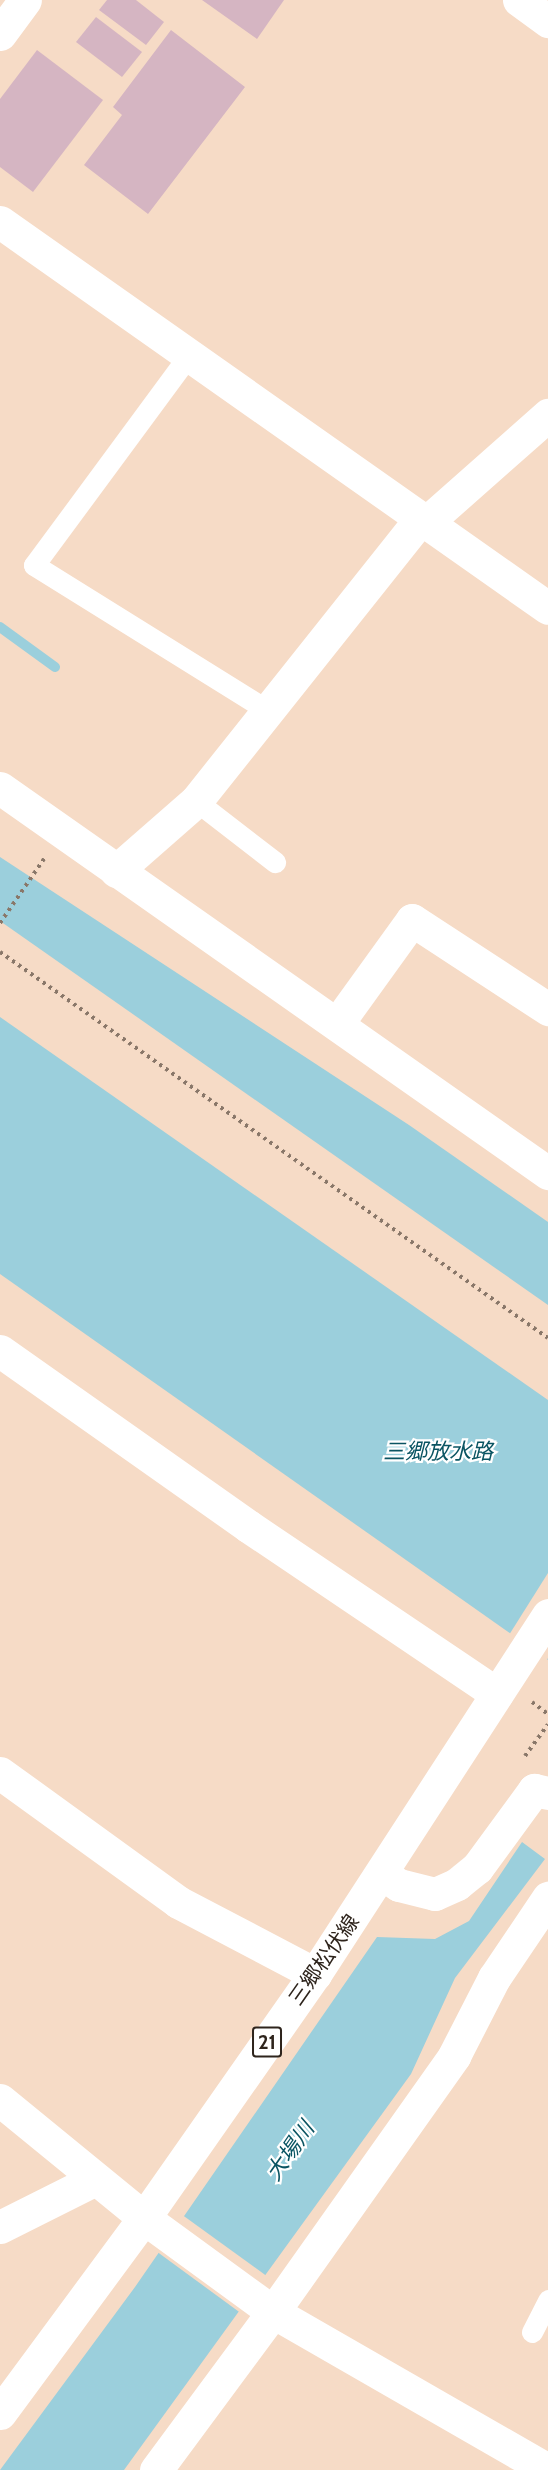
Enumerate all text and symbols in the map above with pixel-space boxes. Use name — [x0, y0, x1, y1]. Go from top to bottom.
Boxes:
water label: 三郷放水路 — [383, 1439, 493, 1465]
street label: 三郷松伏線 — [284, 1910, 364, 2010]
road number: 21 — [252, 2025, 282, 2059]
water label: 大場川 — [260, 2116, 320, 2186]

